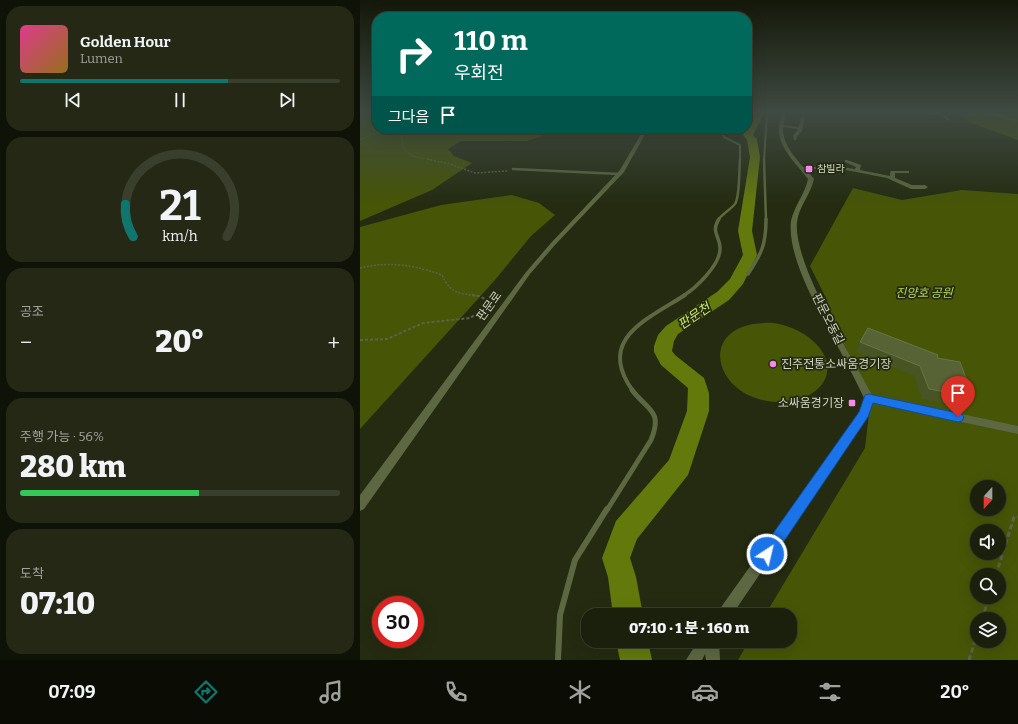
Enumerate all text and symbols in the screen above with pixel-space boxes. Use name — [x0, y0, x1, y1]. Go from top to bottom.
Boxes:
text: 110 m — [454, 24, 528, 57]
icon: right — [388, 28, 440, 80]
text: Golden Hour — [80, 33, 171, 51]
text: Lumen — [80, 51, 123, 66]
text: 우회전 — [454, 62, 504, 84]
icon: previous — [62, 89, 84, 111]
icon: pause — [169, 89, 191, 111]
icon: next — [276, 89, 298, 111]
icon: arrive — [437, 104, 459, 126]
text: 그다음 — [388, 108, 429, 126]
place label: 참빌라 — [817, 163, 845, 175]
marker: 참빌라 — [804, 164, 814, 174]
text: 21 — [159, 181, 201, 231]
text: km/h — [162, 228, 198, 245]
park label: 진양호 공원 — [895, 286, 954, 300]
street label: 판문로 — [474, 288, 504, 324]
street label: 판문오동길 — [809, 291, 847, 347]
water label: 판문천 — [675, 299, 714, 332]
text: 공조 — [20, 304, 44, 319]
text: 20° — [155, 324, 204, 360]
text: − — [20, 329, 32, 356]
text: + — [327, 329, 340, 356]
place label: 진주전통소싸움경기장 — [781, 357, 891, 371]
marker: 진주전통소싸움경기장 — [768, 359, 778, 369]
pin — [941, 376, 975, 417]
icon: arrive — [947, 382, 969, 404]
place label: 소싸움경기장 — [778, 396, 844, 410]
marker: 소싸움경기장 — [847, 398, 857, 408]
text: 주행 가능 · 56% — [20, 429, 104, 444]
text: 280 km — [20, 449, 126, 485]
north arrow — [970, 480, 1006, 516]
map controls — [970, 480, 1006, 648]
button: sound — [970, 524, 1006, 560]
position arrow — [746, 533, 788, 575]
text: 도착 — [20, 566, 44, 581]
button: search — [970, 568, 1006, 604]
text: 07:10 — [20, 586, 95, 622]
speed limit sign: 30 — [372, 596, 424, 648]
button: layers — [970, 612, 1006, 648]
text: 07:10 · 1 분 · 160 m — [629, 619, 749, 637]
icon: directions — [192, 678, 220, 706]
icon: music — [317, 678, 345, 706]
icon: phone — [442, 678, 470, 706]
icon: climate — [566, 678, 594, 706]
icon: car — [691, 678, 719, 706]
icon: filters — [816, 678, 844, 706]
text: 07:09 — [48, 681, 96, 703]
text: 20° — [940, 681, 970, 703]

